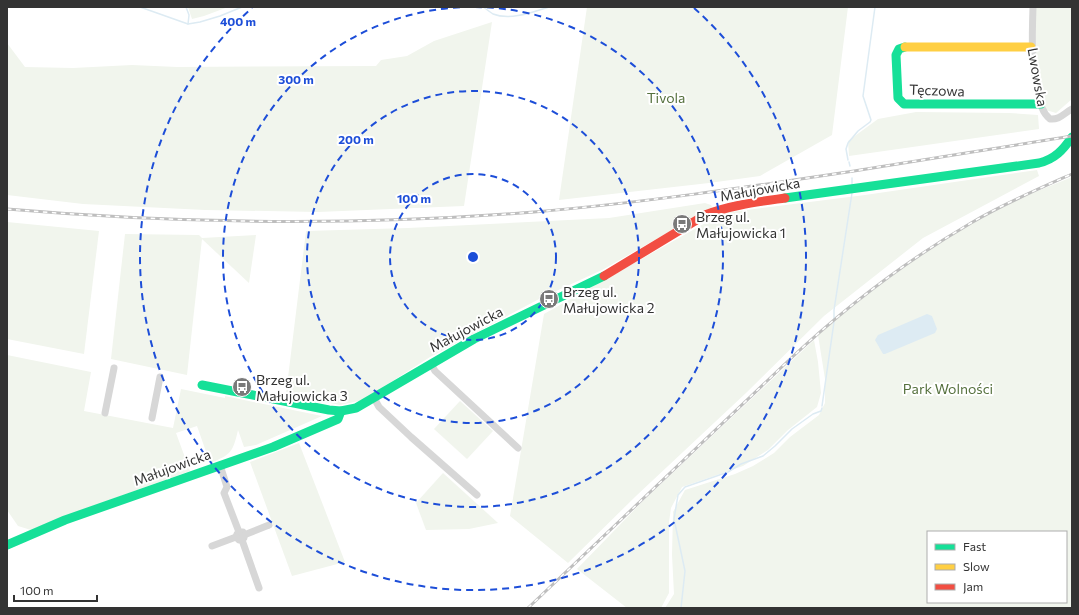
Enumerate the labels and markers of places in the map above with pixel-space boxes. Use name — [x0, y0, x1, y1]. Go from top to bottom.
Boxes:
place label: Brzeg ul. Małujowicka 1 — [696, 208, 786, 241]
bus stop icon: Brzeg ul. Małujowicka 1 — [671, 213, 693, 235]
centre of rings — [466, 250, 480, 264]
place label: Brzeg ul. Małujowicka 2 — [563, 283, 655, 316]
bus stop icon: Brzeg ul. Małujowicka 2 — [538, 288, 560, 310]
place label: Brzeg ul. Małujowicka 3 — [256, 371, 348, 404]
bus stop icon: Brzeg ul. Małujowicka 3 — [231, 376, 253, 398]

